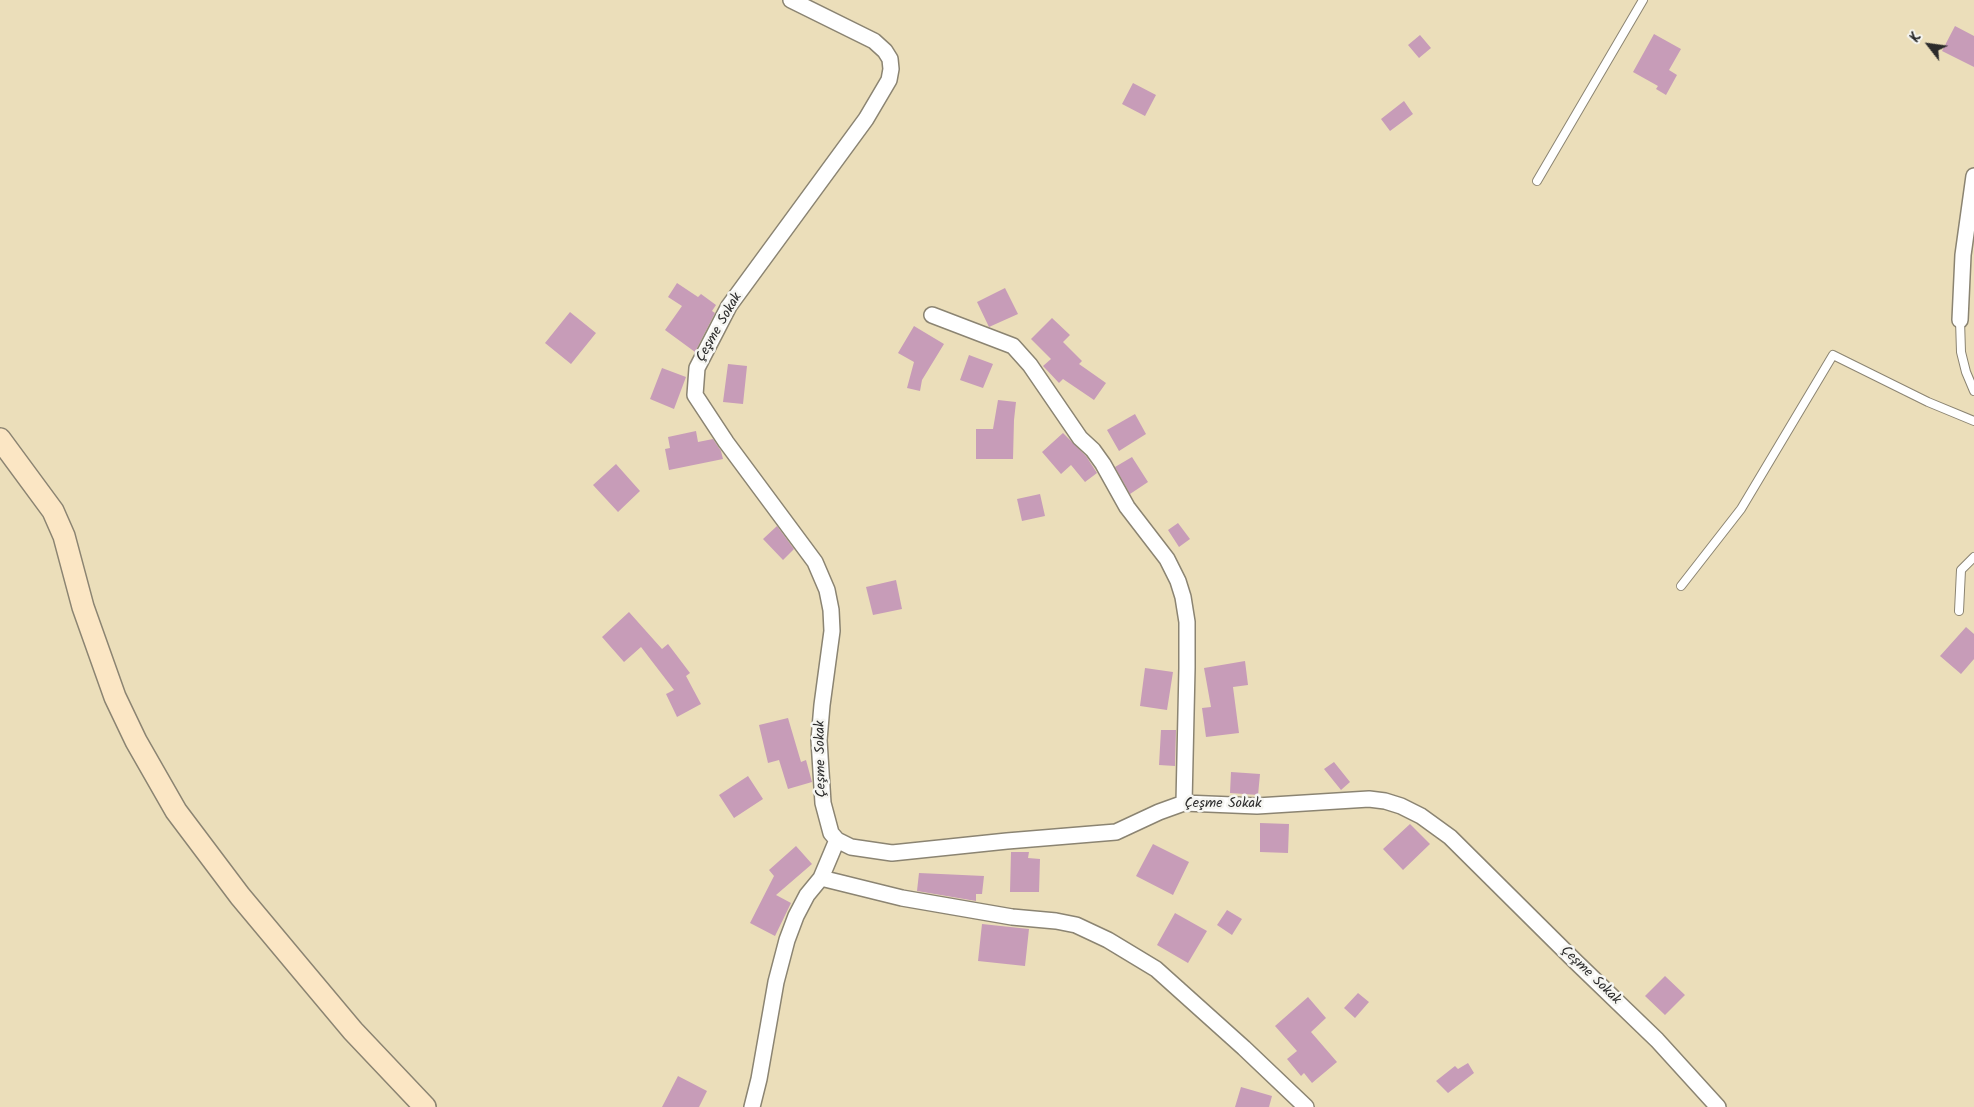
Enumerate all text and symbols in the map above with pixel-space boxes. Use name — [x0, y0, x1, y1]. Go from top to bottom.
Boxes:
north arrow — [1904, 20, 1954, 70]
text: K — [1904, 28, 1928, 47]
street label: Çeşme Sokak — [693, 290, 747, 366]
street label: Çeşme Sokak — [813, 720, 831, 798]
street label: Çeşme Sokak — [1184, 797, 1262, 813]
street label: Çeşme Sokak — [1556, 943, 1624, 1009]

